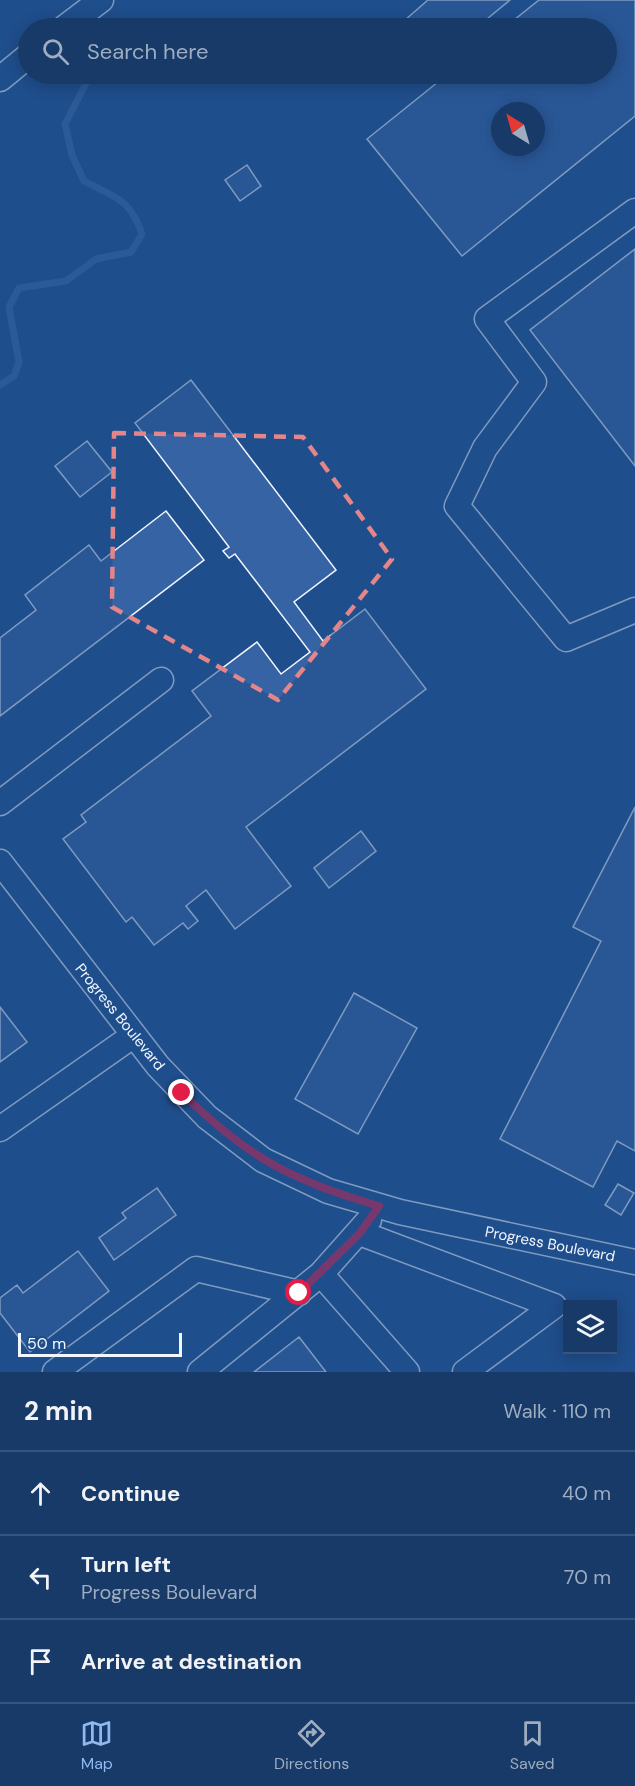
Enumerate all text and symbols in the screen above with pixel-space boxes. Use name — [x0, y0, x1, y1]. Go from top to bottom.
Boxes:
search box — [18, 18, 617, 84]
icon: search — [39, 35, 72, 68]
text: Search here — [87, 37, 208, 66]
north arrow — [491, 102, 545, 156]
street label: Progress Boulevard — [71, 959, 169, 1075]
route end — [168, 1079, 194, 1105]
street label: Progress Boulevard — [483, 1222, 617, 1266]
route start — [285, 1279, 311, 1305]
map controls — [563, 1300, 617, 1354]
button: layers — [563, 1300, 617, 1354]
scale bar — [18, 1330, 182, 1358]
text: 50 m — [27, 1333, 66, 1354]
text: 2 min — [24, 1394, 93, 1428]
text: Walk · 110 m — [503, 1398, 611, 1424]
icon: ahead — [24, 1477, 57, 1510]
text: Continue — [81, 1479, 180, 1508]
text: 40 m — [562, 1480, 611, 1506]
text: Turn left — [81, 1550, 171, 1579]
icon: left — [24, 1561, 57, 1594]
text: 70 m — [564, 1564, 611, 1590]
text: Progress Boulevard — [81, 1579, 257, 1605]
icon: arrive — [24, 1645, 57, 1678]
text: Arrive at destination — [81, 1647, 302, 1676]
tab: Map — [80, 1717, 113, 1774]
tab: Directions — [274, 1717, 349, 1774]
tab: Saved — [510, 1717, 555, 1774]

